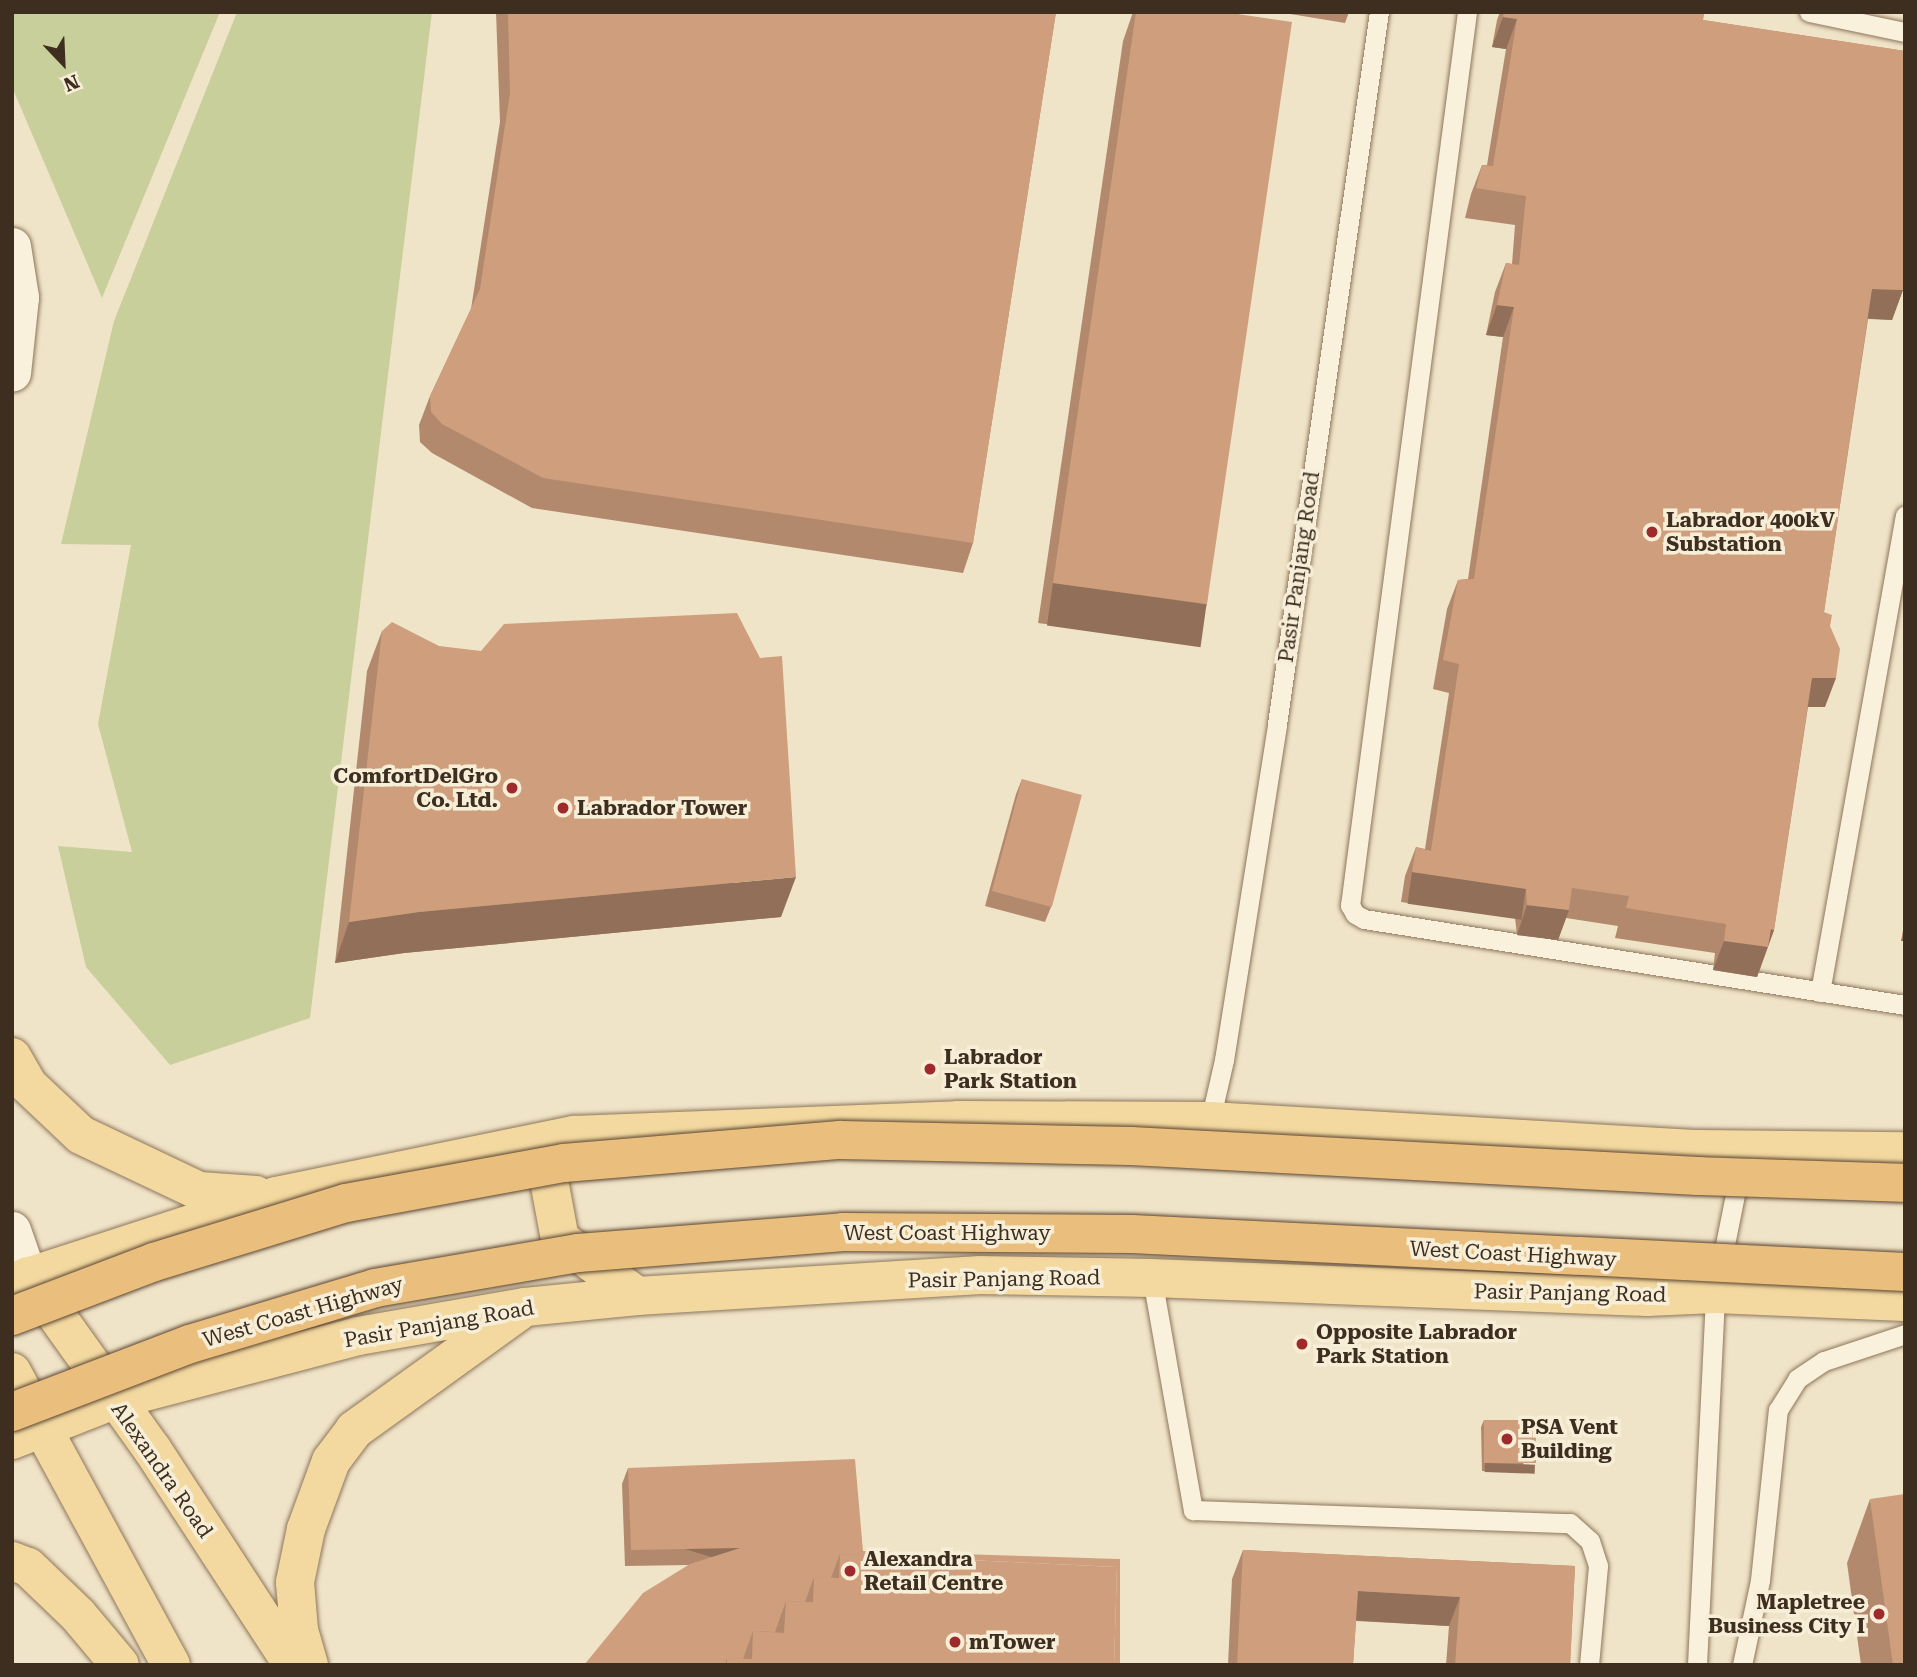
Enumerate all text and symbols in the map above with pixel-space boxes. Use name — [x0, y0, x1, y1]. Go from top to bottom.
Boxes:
north arrow — [28, 28, 98, 98]
text: N — [60, 69, 83, 96]
street label: Pasir Panjang Road — [1273, 470, 1325, 664]
place label: Labrador 400kV Substation — [1666, 507, 1835, 557]
marker: Labrador 400kV Substation — [1644, 524, 1660, 540]
place label: ComfortDelGro Co. Ltd. — [333, 763, 498, 813]
marker: ComfortDelGro Co. Ltd. — [504, 780, 520, 796]
place label: Labrador Tower — [577, 795, 747, 821]
marker: Labrador Tower — [555, 800, 571, 816]
place label: Labrador Park Station — [944, 1044, 1077, 1094]
marker: Labrador Park Station — [922, 1061, 938, 1077]
street label: West Coast Highway — [843, 1220, 1051, 1246]
street label: West Coast Highway — [1409, 1236, 1617, 1272]
street label: Pasir Panjang Road — [907, 1265, 1101, 1293]
street label: West Coast Highway — [200, 1271, 406, 1353]
street label: Pasir Panjang Road — [1473, 1279, 1667, 1307]
street label: Pasir Panjang Road — [342, 1295, 536, 1353]
place label: Opposite Labrador Park Station — [1316, 1319, 1517, 1369]
marker: Opposite Labrador Park Station — [1294, 1336, 1310, 1352]
street label: Alexandra Road — [106, 1397, 218, 1543]
place label: PSA Vent Building — [1521, 1414, 1618, 1464]
marker: PSA Vent Building — [1499, 1431, 1515, 1447]
place label: Alexandra Retail Centre — [864, 1546, 1003, 1596]
marker: Alexandra Retail Centre — [842, 1563, 858, 1579]
place label: Mapletree Business City I — [1708, 1589, 1865, 1639]
marker: Mapletree Business City I — [1871, 1606, 1887, 1622]
place label: mTower — [969, 1629, 1056, 1655]
marker: mTower — [947, 1634, 963, 1650]

